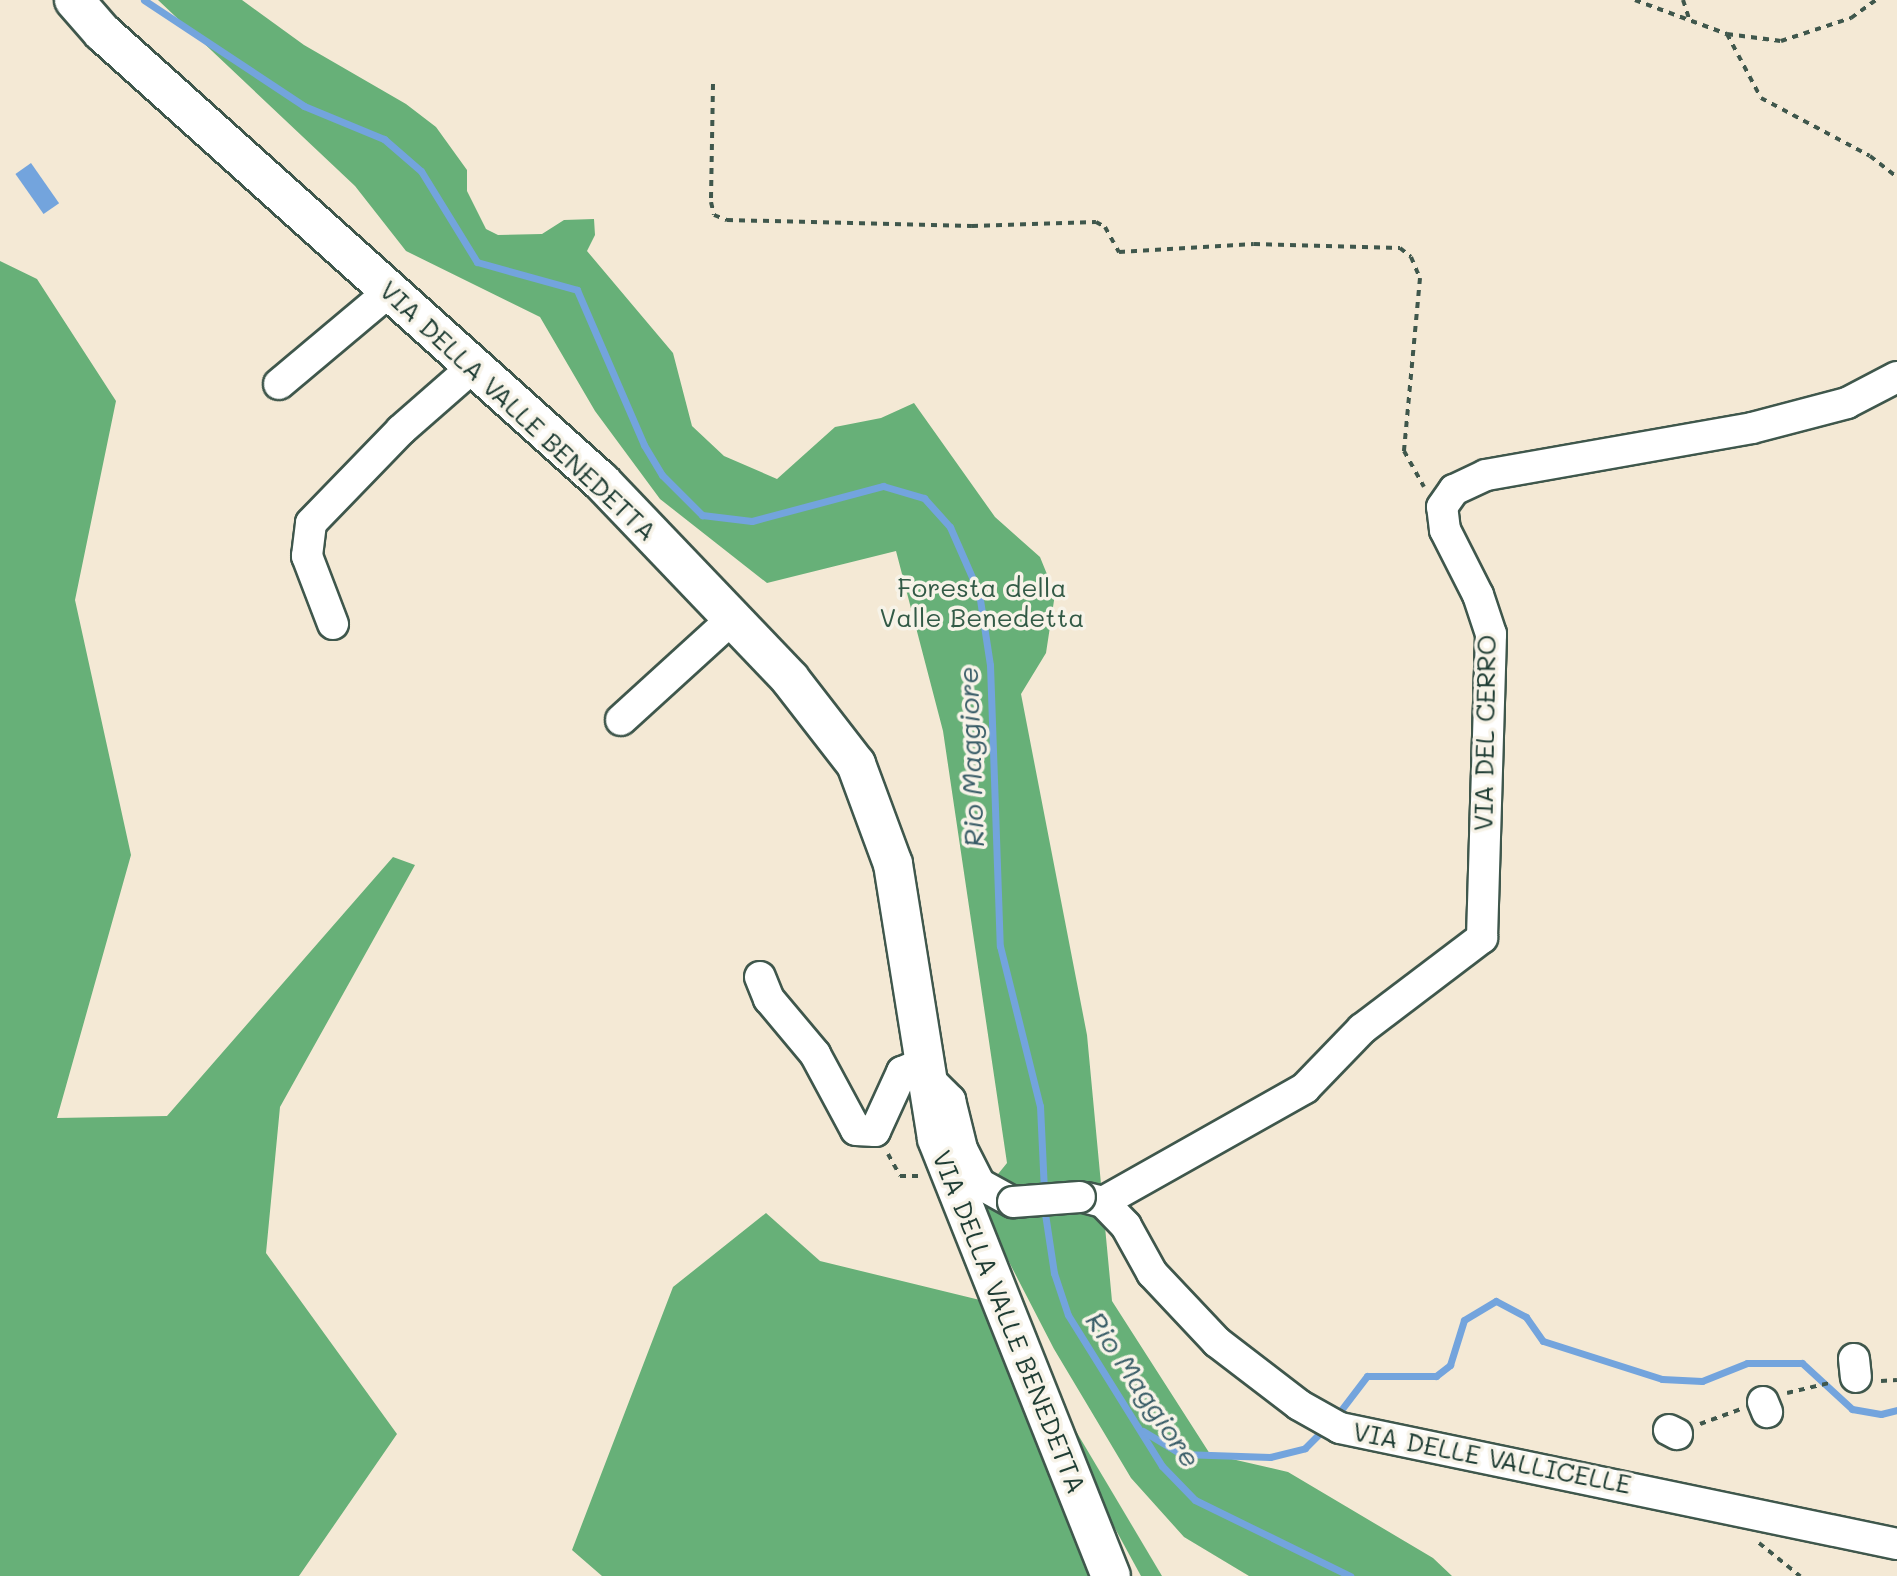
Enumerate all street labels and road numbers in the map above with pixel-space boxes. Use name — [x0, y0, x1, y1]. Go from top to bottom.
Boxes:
street label: VIA DELLA VALLE BENEDETTA — [373, 274, 663, 548]
street label: VIA DEL CERRO — [1468, 634, 1502, 832]
street label: VIA DELLA VALLE BENEDETTA — [926, 1146, 1092, 1498]
street label: VIA DELLE VALLICELLE — [1350, 1416, 1634, 1500]

